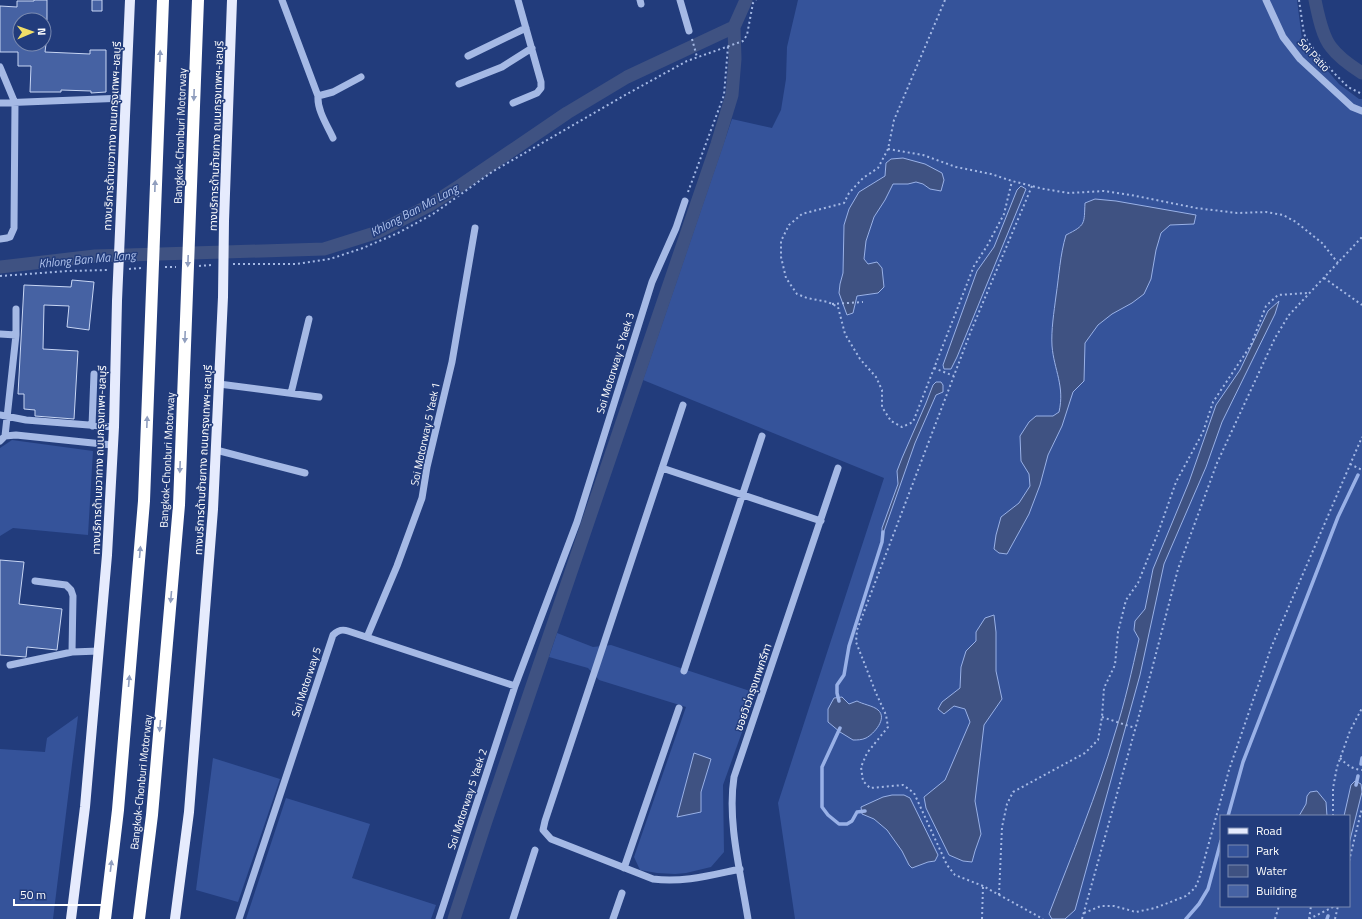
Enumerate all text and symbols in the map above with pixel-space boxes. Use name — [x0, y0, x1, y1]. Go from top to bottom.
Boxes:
north arrow — [12, 12, 52, 52]
text: N — [34, 28, 50, 36]
street label: Soi Patio — [1294, 35, 1334, 75]
street label: ทางบริการด้านซ้ายทาง ถนนกรุงเทพฯ-ชลบุรี — [205, 40, 227, 232]
street label: ทางบริการด้านขวาทาง ถนนกรุงเทพฯ-ชลบุรี — [99, 41, 125, 231]
one-way arrow — [157, 50, 164, 62]
street label: Bangkok-Chonburi Motorway — [170, 67, 190, 204]
one-way arrow — [191, 89, 197, 102]
water label: Khlong Ban Ma Lang — [367, 178, 463, 241]
one-way arrow — [152, 180, 159, 192]
water label: Khlong Ban Ma Lang — [38, 245, 138, 273]
one-way arrow — [185, 255, 191, 268]
street label: Soi Motorway 5 Yaek 3 — [592, 310, 638, 416]
one-way arrow — [182, 331, 188, 344]
street label: ทางบริการด้านซ้ายทาง ถนนกรุงเทพฯ-ชลบุรี — [190, 364, 216, 556]
street label: ทางบริการด้านขวาทาง ถนนกรุงเทพฯ-ชลบุรี — [88, 365, 110, 555]
street label: Soi Motorway 5 Yaek 1 — [406, 381, 444, 487]
street label: Bangkok-Chonburi Motorway — [155, 391, 179, 528]
one-way arrow — [144, 415, 150, 428]
one-way arrow — [177, 461, 184, 473]
one-way arrow — [136, 546, 143, 558]
one-way arrow — [168, 591, 174, 603]
street label: ซอยวิเว่กรุงเทพกรีฑา — [731, 641, 775, 733]
street label: Soi Motorway 5 — [287, 645, 325, 719]
one-way arrow — [125, 675, 132, 687]
street label: Bangkok-Chonburi Motorway — [126, 713, 156, 850]
one-way arrow — [156, 720, 163, 732]
street label: Soi Motorway 5 Yaek 2 — [443, 746, 491, 852]
legend — [1220, 815, 1350, 907]
text: Road — [1256, 821, 1282, 840]
text: Park — [1256, 841, 1279, 860]
one-way arrow — [108, 860, 114, 872]
text: Water — [1256, 861, 1287, 880]
scale bar — [14, 881, 103, 907]
text: Building — [1256, 881, 1297, 900]
text: 50 m — [20, 885, 46, 904]

